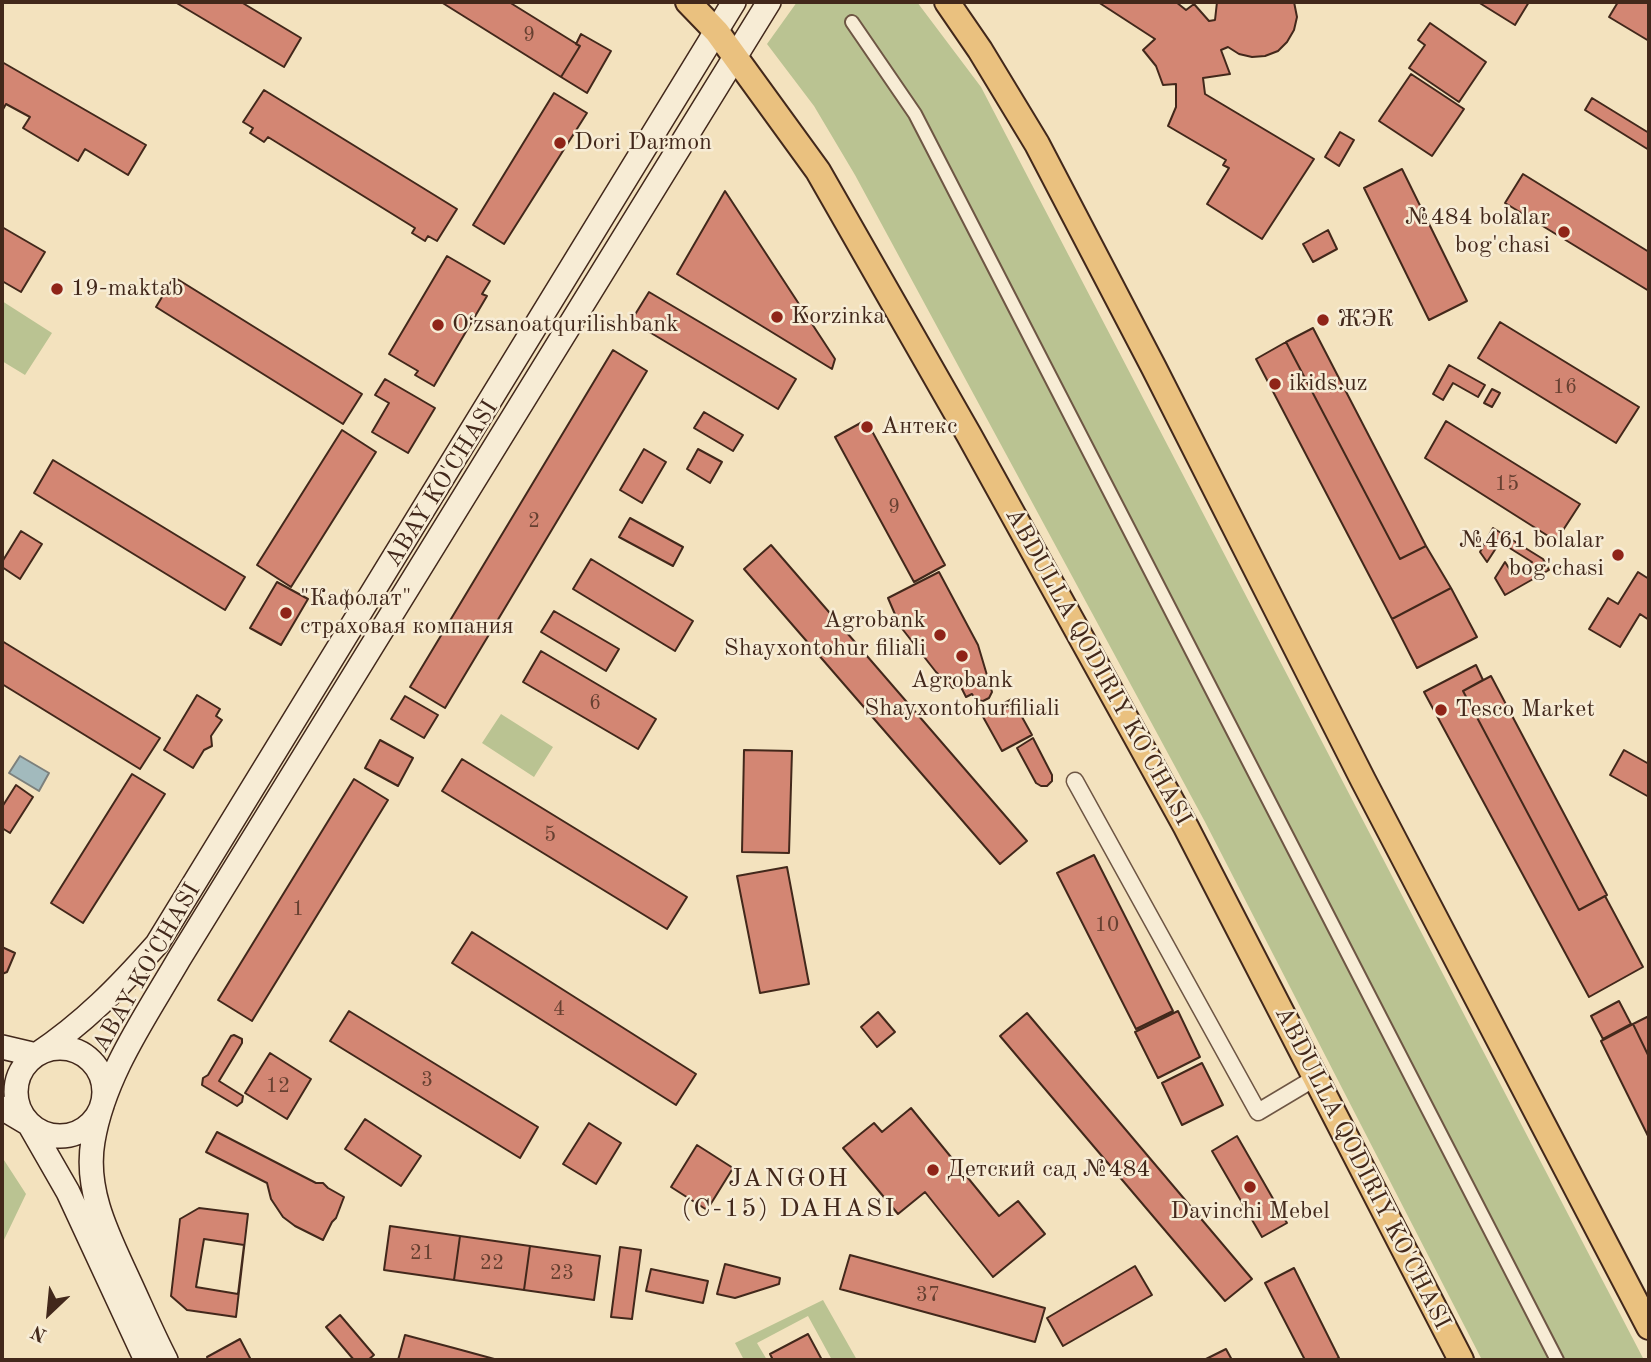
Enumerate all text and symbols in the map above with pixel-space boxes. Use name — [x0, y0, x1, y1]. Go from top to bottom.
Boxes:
house number: 9 — [523, 22, 535, 48]
place label: Dori Darmon — [574, 129, 712, 157]
marker: Dori Darmon — [552, 135, 568, 151]
place label: №484 bolalar bog'chasi — [1405, 204, 1550, 260]
marker: №484 bolalar bog'chasi — [1556, 224, 1572, 240]
place label: 19-maktab — [71, 275, 184, 303]
marker: 19-maktab — [49, 281, 65, 297]
place label: Korzinka — [791, 303, 885, 331]
place label: ЖЭК — [1337, 306, 1394, 334]
marker: Korzinka — [769, 309, 785, 325]
place label: Oʻzsanoatqurilishbank — [452, 311, 679, 339]
marker: ЖЭК — [1315, 312, 1331, 328]
marker: Oʻzsanoatqurilishbank — [430, 317, 446, 333]
place label: ikids.uz — [1289, 370, 1367, 398]
house number: 16 — [1553, 374, 1577, 400]
marker: ikids.uz — [1267, 376, 1283, 392]
street label: ABAY KO'CHASI — [379, 395, 505, 573]
place label: Антекс — [881, 413, 957, 441]
marker: Антекс — [859, 419, 875, 435]
house number: 15 — [1495, 471, 1519, 497]
house number: 9 — [888, 494, 900, 520]
street label: ABDULLA QODIRIY KO'CHASI — [999, 503, 1197, 831]
house number: 2 — [528, 508, 540, 534]
place label: №461 bolalar bog'chasi — [1459, 527, 1604, 583]
marker: №461 bolalar bog'chasi — [1610, 547, 1626, 563]
place label: "Кафолат" страховая компания — [300, 585, 514, 641]
marker: "Кафолат" страховая компания — [278, 605, 294, 621]
place label: Agrobank Shayxontohur filiali — [724, 607, 926, 663]
marker: Agrobank Shayxontohur filiali — [932, 627, 948, 643]
marker: Agrobank Shayxontohurfiliali — [954, 648, 970, 664]
place label: Agrobank Shayxontohurfiliali — [864, 667, 1060, 723]
house number: 6 — [589, 690, 601, 716]
place label: Tesco Market — [1455, 696, 1595, 724]
marker: Tesco Market — [1433, 702, 1449, 718]
house number: 5 — [544, 822, 556, 848]
street label: ABAY KO'CHASI — [87, 878, 207, 1058]
house number: 1 — [292, 896, 304, 922]
house number: 10 — [1095, 912, 1119, 938]
house number: 4 — [553, 996, 565, 1022]
street label: ABDULLA QODIRIY KO'CHASI — [1268, 1002, 1456, 1334]
house number: 3 — [421, 1067, 433, 1093]
house number: 12 — [266, 1073, 290, 1099]
place label: Детский сад №484 — [947, 1156, 1150, 1184]
marker: Детский сад №484 — [925, 1162, 941, 1178]
district label: JANGOH (C-15) DAHASI — [683, 1163, 895, 1224]
marker: Davinchi Mebel — [1242, 1179, 1258, 1195]
place label: Davinchi Mebel — [1170, 1198, 1330, 1226]
house number: 21 — [410, 1240, 434, 1266]
house number: 22 — [480, 1250, 504, 1276]
house number: 23 — [550, 1260, 574, 1286]
north arrow — [14, 1278, 84, 1348]
house number: 37 — [916, 1282, 940, 1308]
text: N — [29, 1321, 50, 1344]

